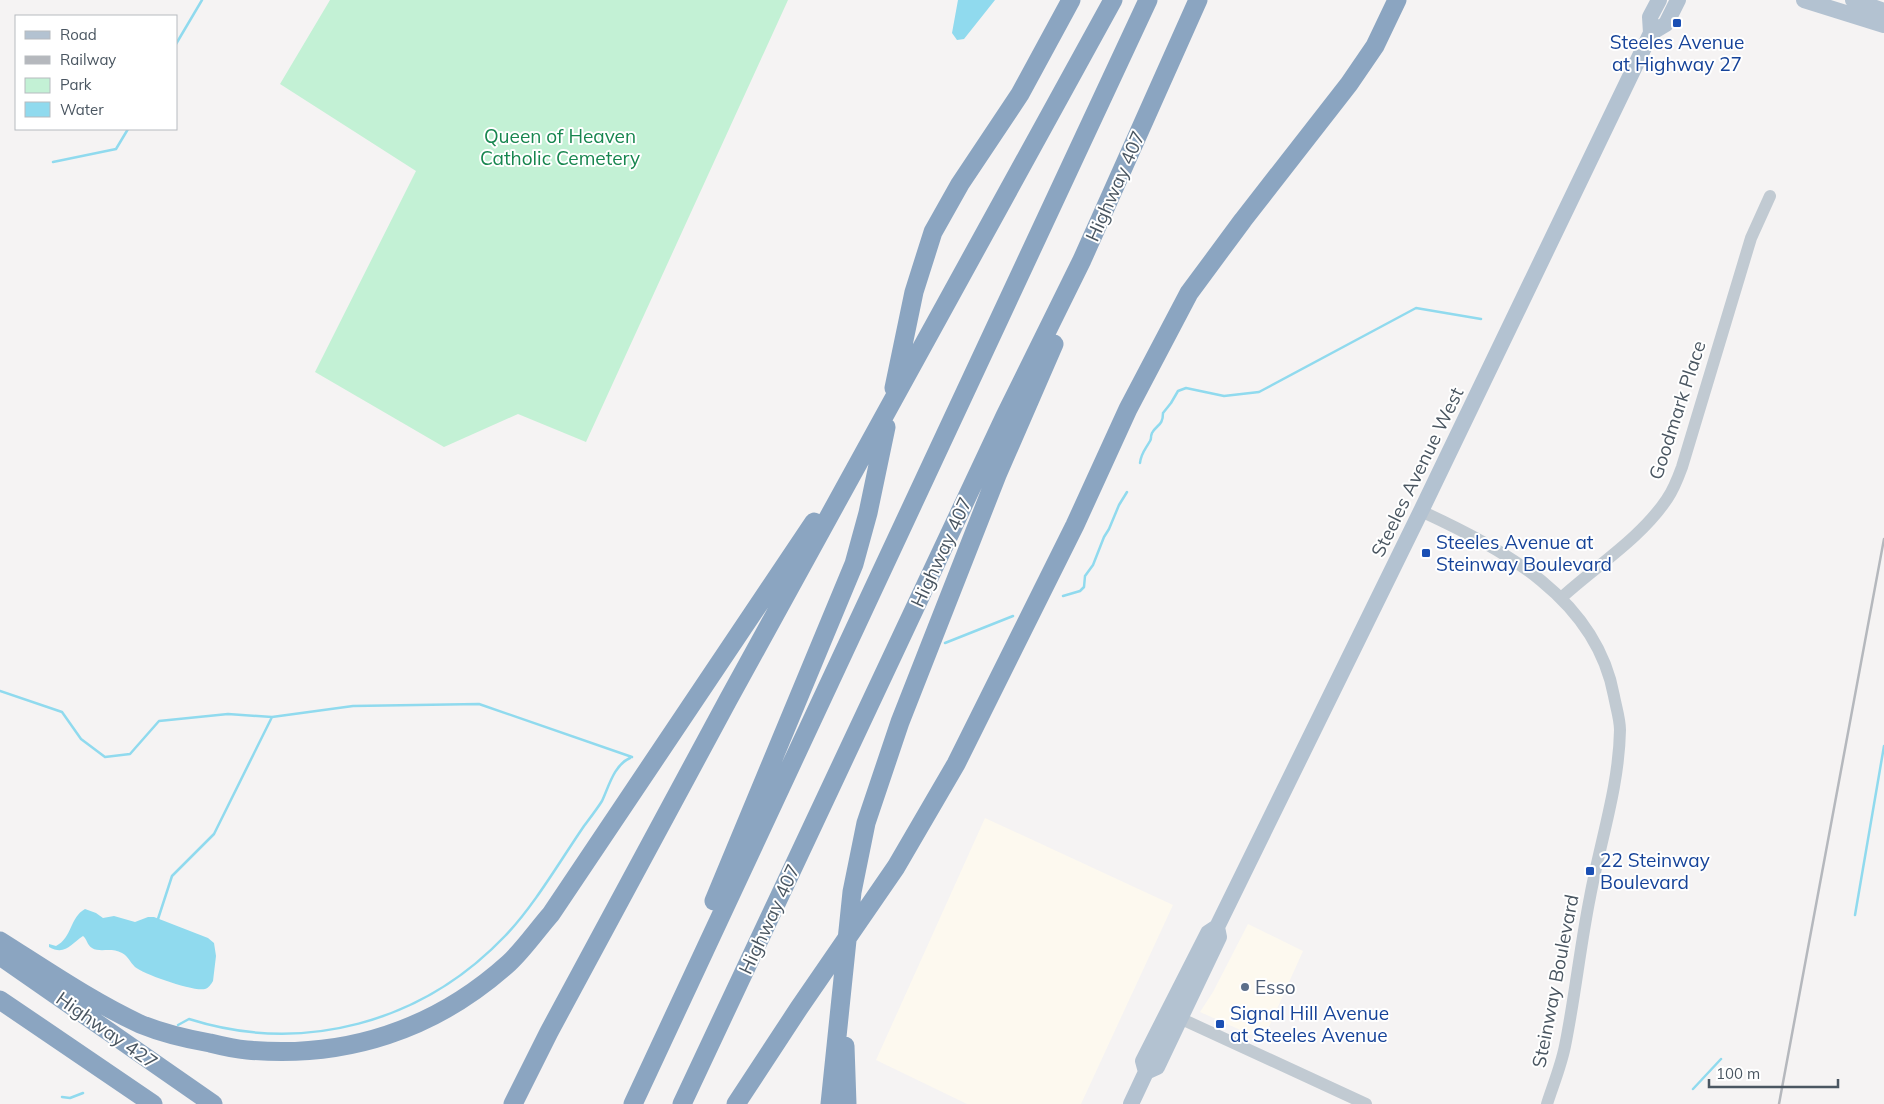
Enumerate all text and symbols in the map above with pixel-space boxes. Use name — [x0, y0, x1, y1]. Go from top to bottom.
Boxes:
legend — [15, 15, 178, 130]
marker: Steeles Avenue at Highway 27 — [1671, 17, 1683, 29]
text: Road — [60, 25, 97, 44]
place label: Steeles Avenue at Highway 27 — [1610, 30, 1744, 76]
text: Railway — [60, 50, 116, 69]
text: Park — [60, 75, 92, 94]
text: Water — [60, 100, 104, 119]
park label: Queen of Heaven Catholic Cemetery — [480, 124, 640, 170]
street label: Highway 407 — [1080, 127, 1150, 245]
street label: Goodmark Place — [1643, 338, 1711, 482]
street label: Steeles Avenue West — [1366, 383, 1469, 561]
street label: Highway 407 — [905, 493, 977, 611]
place label: Steeles Avenue at Steinway Boulevard — [1436, 530, 1612, 576]
marker: Steeles Avenue at Steinway Boulevard — [1420, 547, 1432, 559]
place label: 22 Steinway Boulevard — [1600, 848, 1710, 894]
street label: Highway 407 — [733, 860, 805, 978]
marker: 22 Steinway Boulevard — [1584, 865, 1596, 877]
street label: Steinway Boulevard — [1526, 892, 1584, 1070]
place label: Esso — [1255, 975, 1296, 999]
marker: Esso — [1239, 981, 1251, 993]
street label: Highway 427 — [52, 986, 162, 1074]
place label: Signal Hill Avenue at Steeles Avenue — [1230, 1001, 1389, 1047]
marker: Signal Hill Avenue at Steeles Avenue — [1214, 1018, 1226, 1030]
scale bar — [1709, 1056, 1838, 1088]
text: 100 m — [1716, 1064, 1760, 1083]

